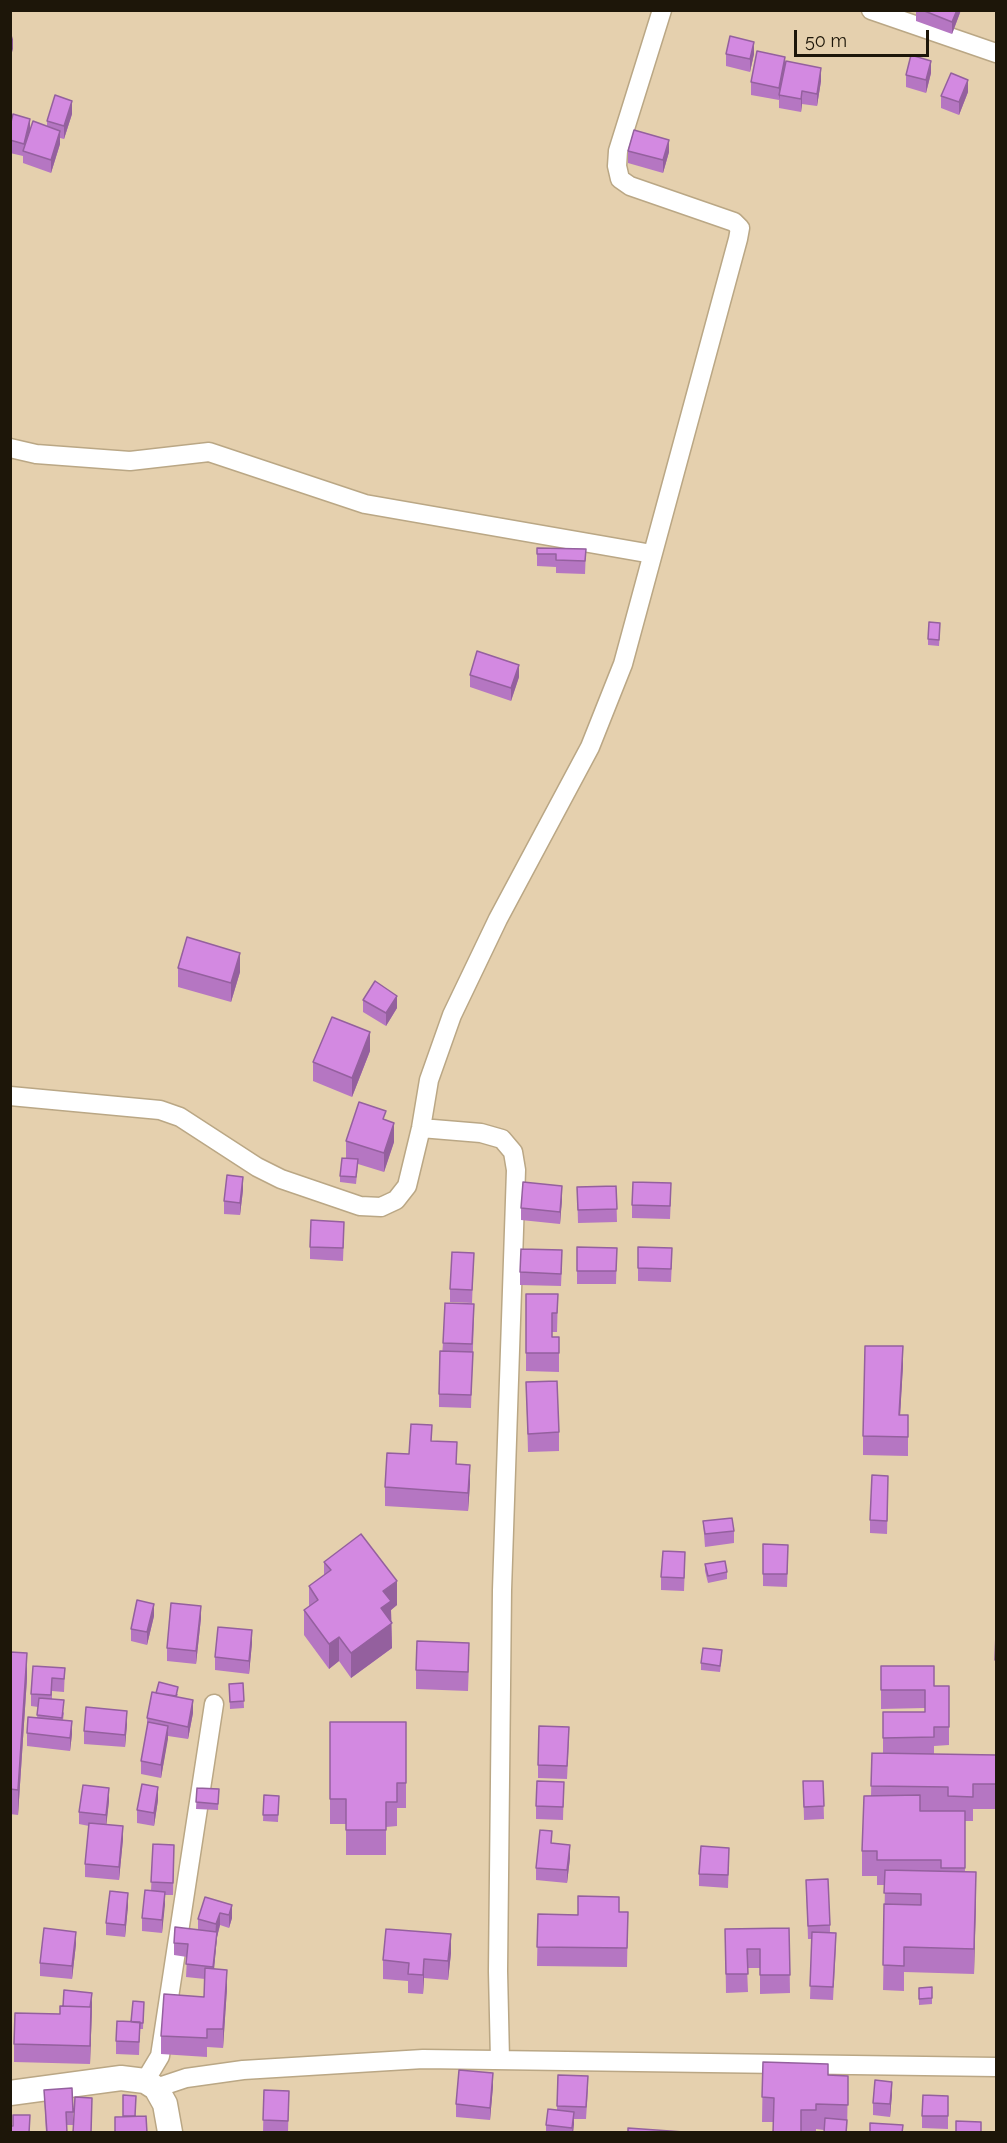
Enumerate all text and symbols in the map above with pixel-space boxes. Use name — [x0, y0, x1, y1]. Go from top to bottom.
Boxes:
scale bar — [797, 18, 932, 56]
text: 50 m — [805, 30, 847, 51]

